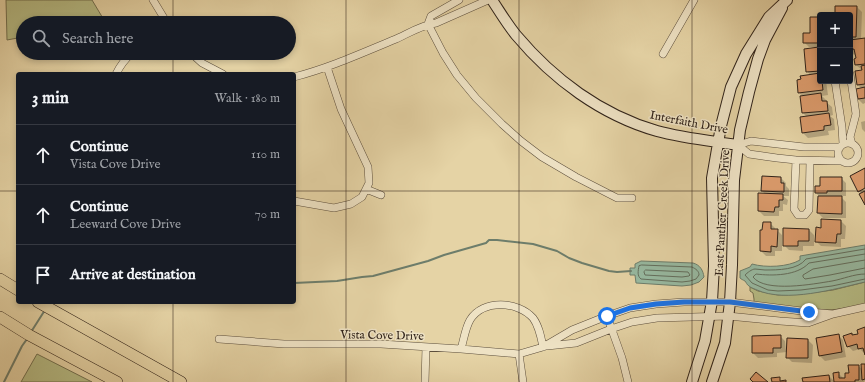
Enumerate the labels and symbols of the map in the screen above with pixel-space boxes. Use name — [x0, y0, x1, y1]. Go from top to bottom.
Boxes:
street label: Interfaith Drive — [649, 108, 730, 138]
street label: East Panther Creek Drive — [712, 149, 733, 277]
route end — [800, 303, 818, 321]
route start — [598, 307, 616, 325]
street label: Vista Cove Drive — [339, 327, 424, 344]

